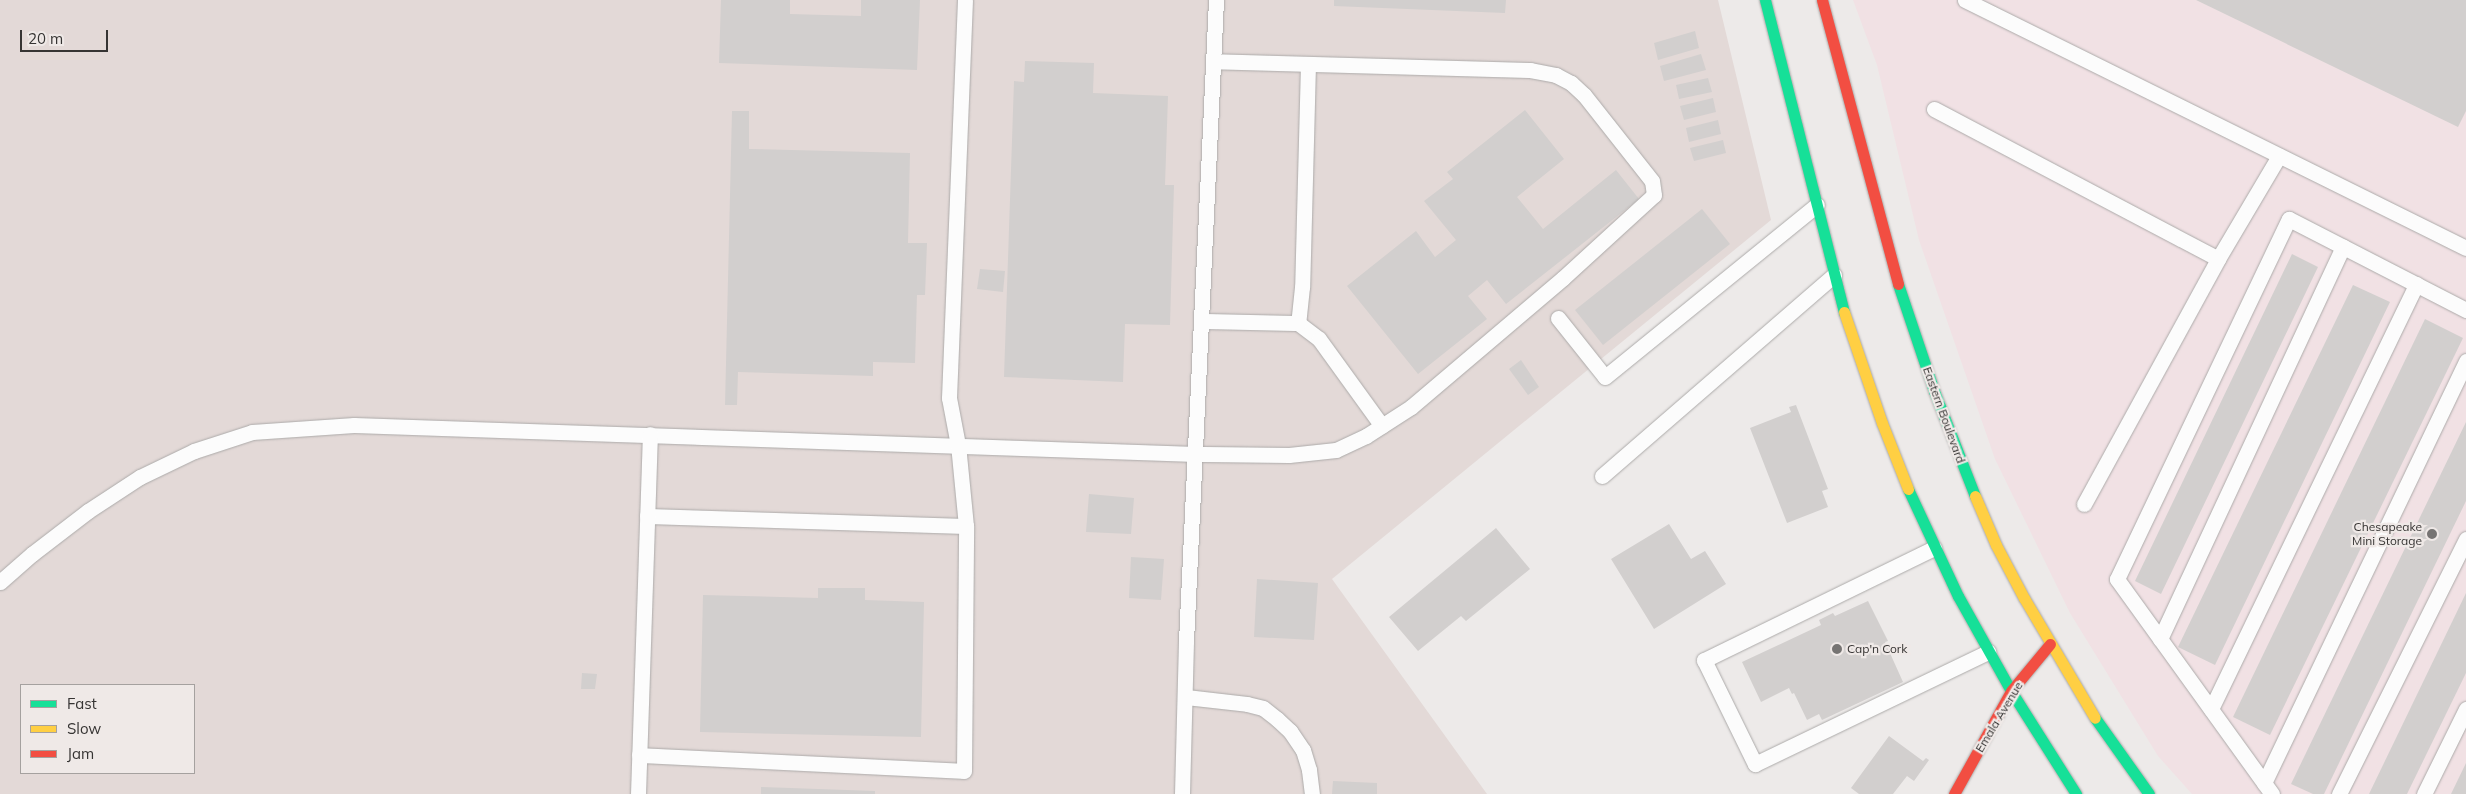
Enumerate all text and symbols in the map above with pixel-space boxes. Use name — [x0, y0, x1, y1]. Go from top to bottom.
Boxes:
scale bar — [22, 20, 110, 52]
text: 20 m — [28, 29, 63, 48]
street label: Eastern Boulevard — [1920, 365, 1968, 465]
place label: Chesapeake Mini Storage — [2352, 520, 2422, 548]
marker: Chesapeake Mini Storage — [2426, 528, 2438, 540]
place label: Cap'n Cork — [1847, 642, 1907, 656]
marker: Cap'n Cork — [1831, 643, 1843, 655]
street label: Emala Avenue — [1972, 679, 2026, 755]
legend — [20, 684, 195, 774]
text: Fast — [67, 694, 97, 713]
text: Slow — [67, 719, 101, 738]
text: Jam — [67, 744, 94, 763]

